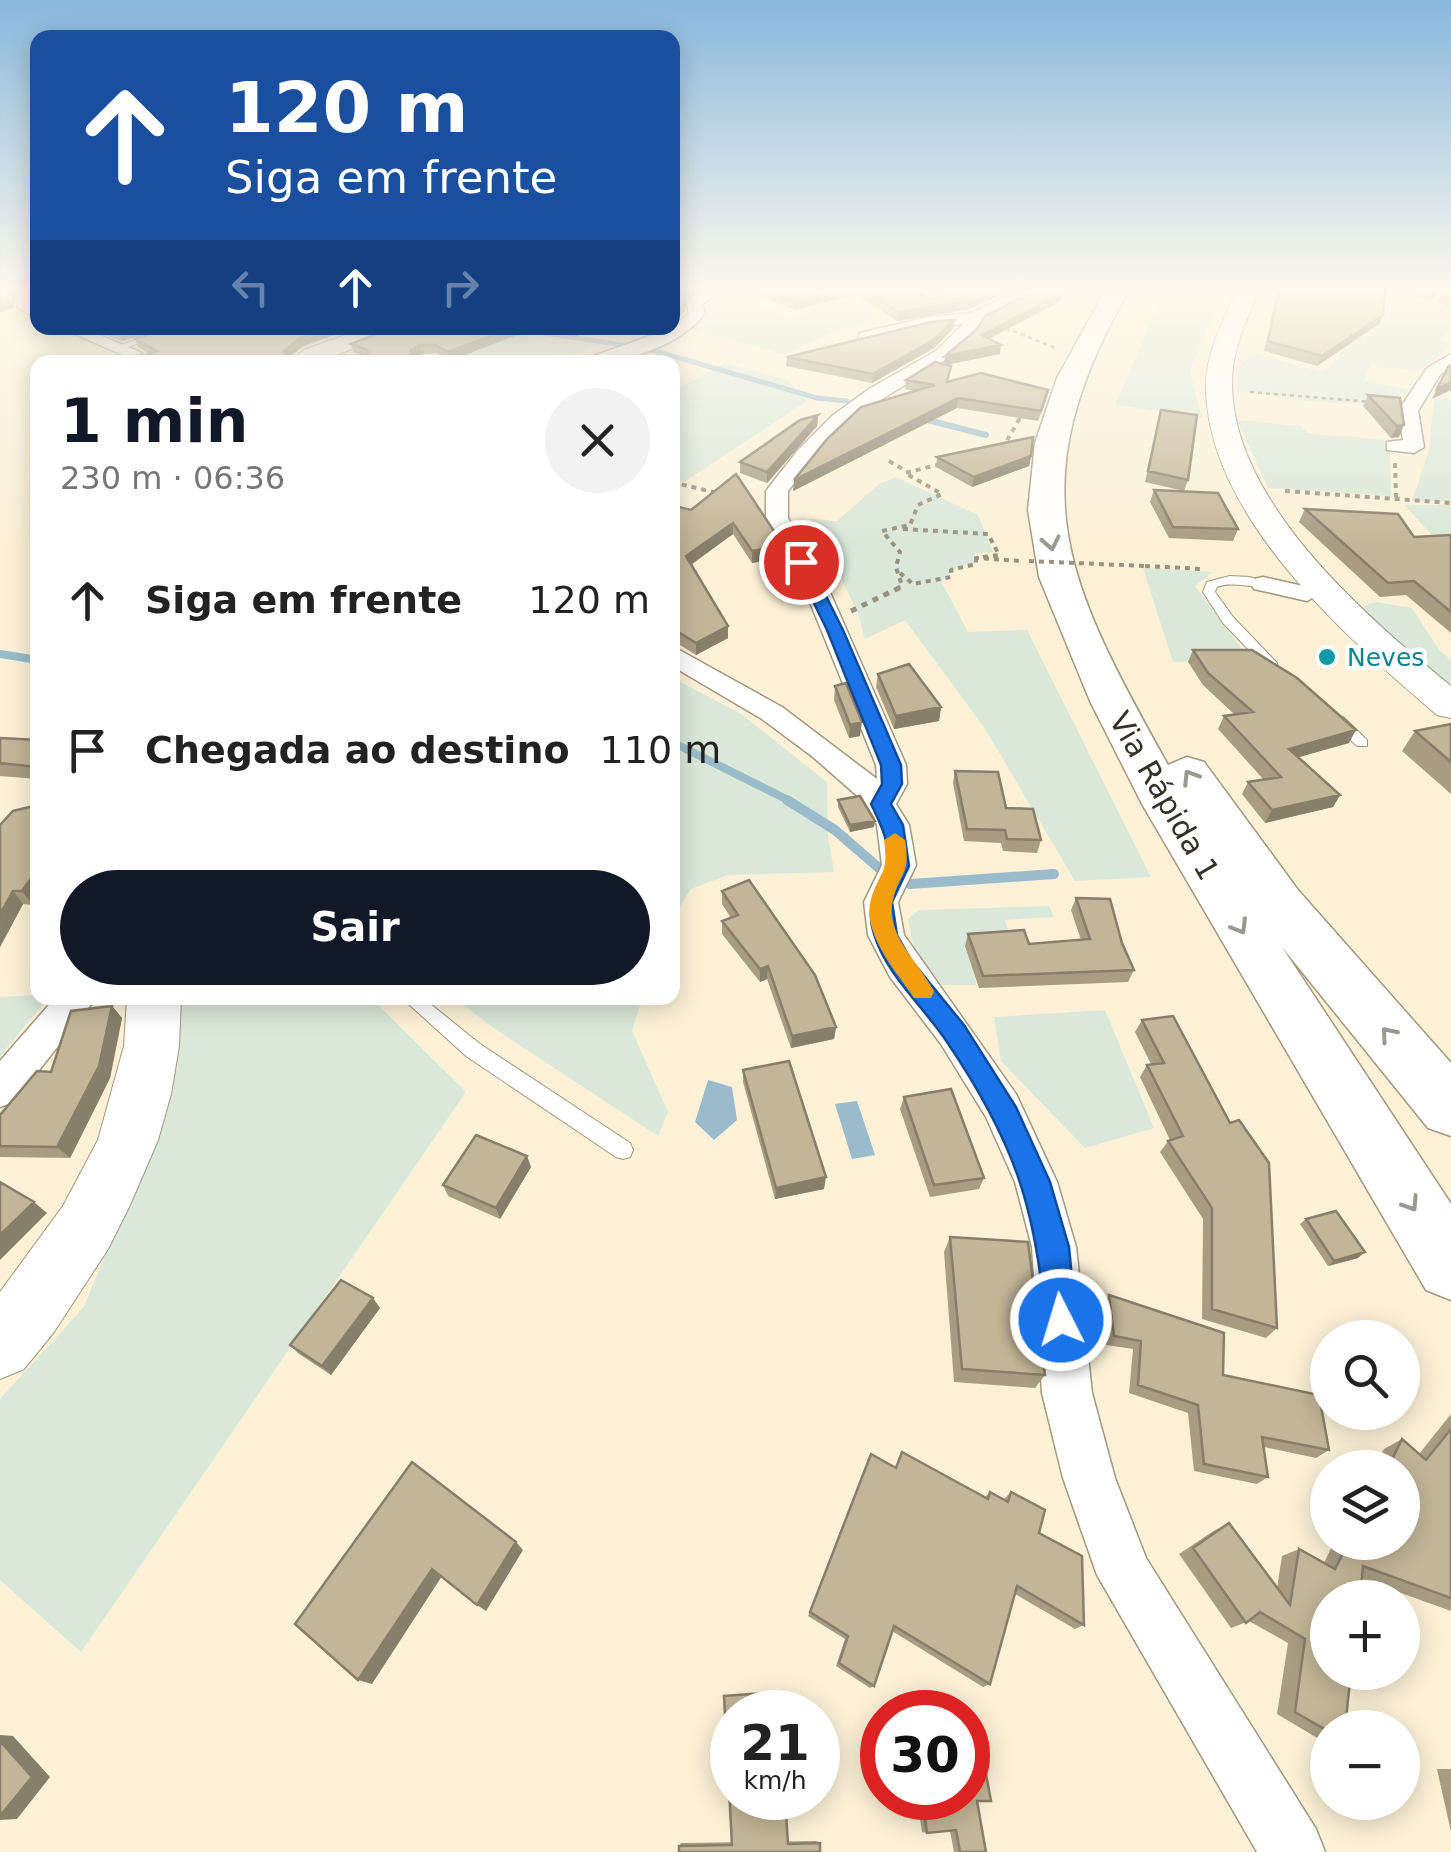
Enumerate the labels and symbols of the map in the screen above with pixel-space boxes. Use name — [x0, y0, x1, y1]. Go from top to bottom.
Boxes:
pin — [759, 520, 844, 605]
one-way arrow — [1040, 535, 1061, 551]
place label: Neves — [1347, 643, 1424, 672]
marker: Neves — [1316, 646, 1338, 668]
street label: Via Rápida 1 — [1102, 706, 1227, 886]
one-way arrow — [1183, 769, 1202, 787]
one-way arrow — [1228, 916, 1247, 934]
one-way arrow — [1381, 1027, 1399, 1046]
one-way arrow — [1398, 1193, 1417, 1211]
position arrow — [1009, 1268, 1113, 1372]
speed limit sign: 30 — [860, 1690, 990, 1820]

